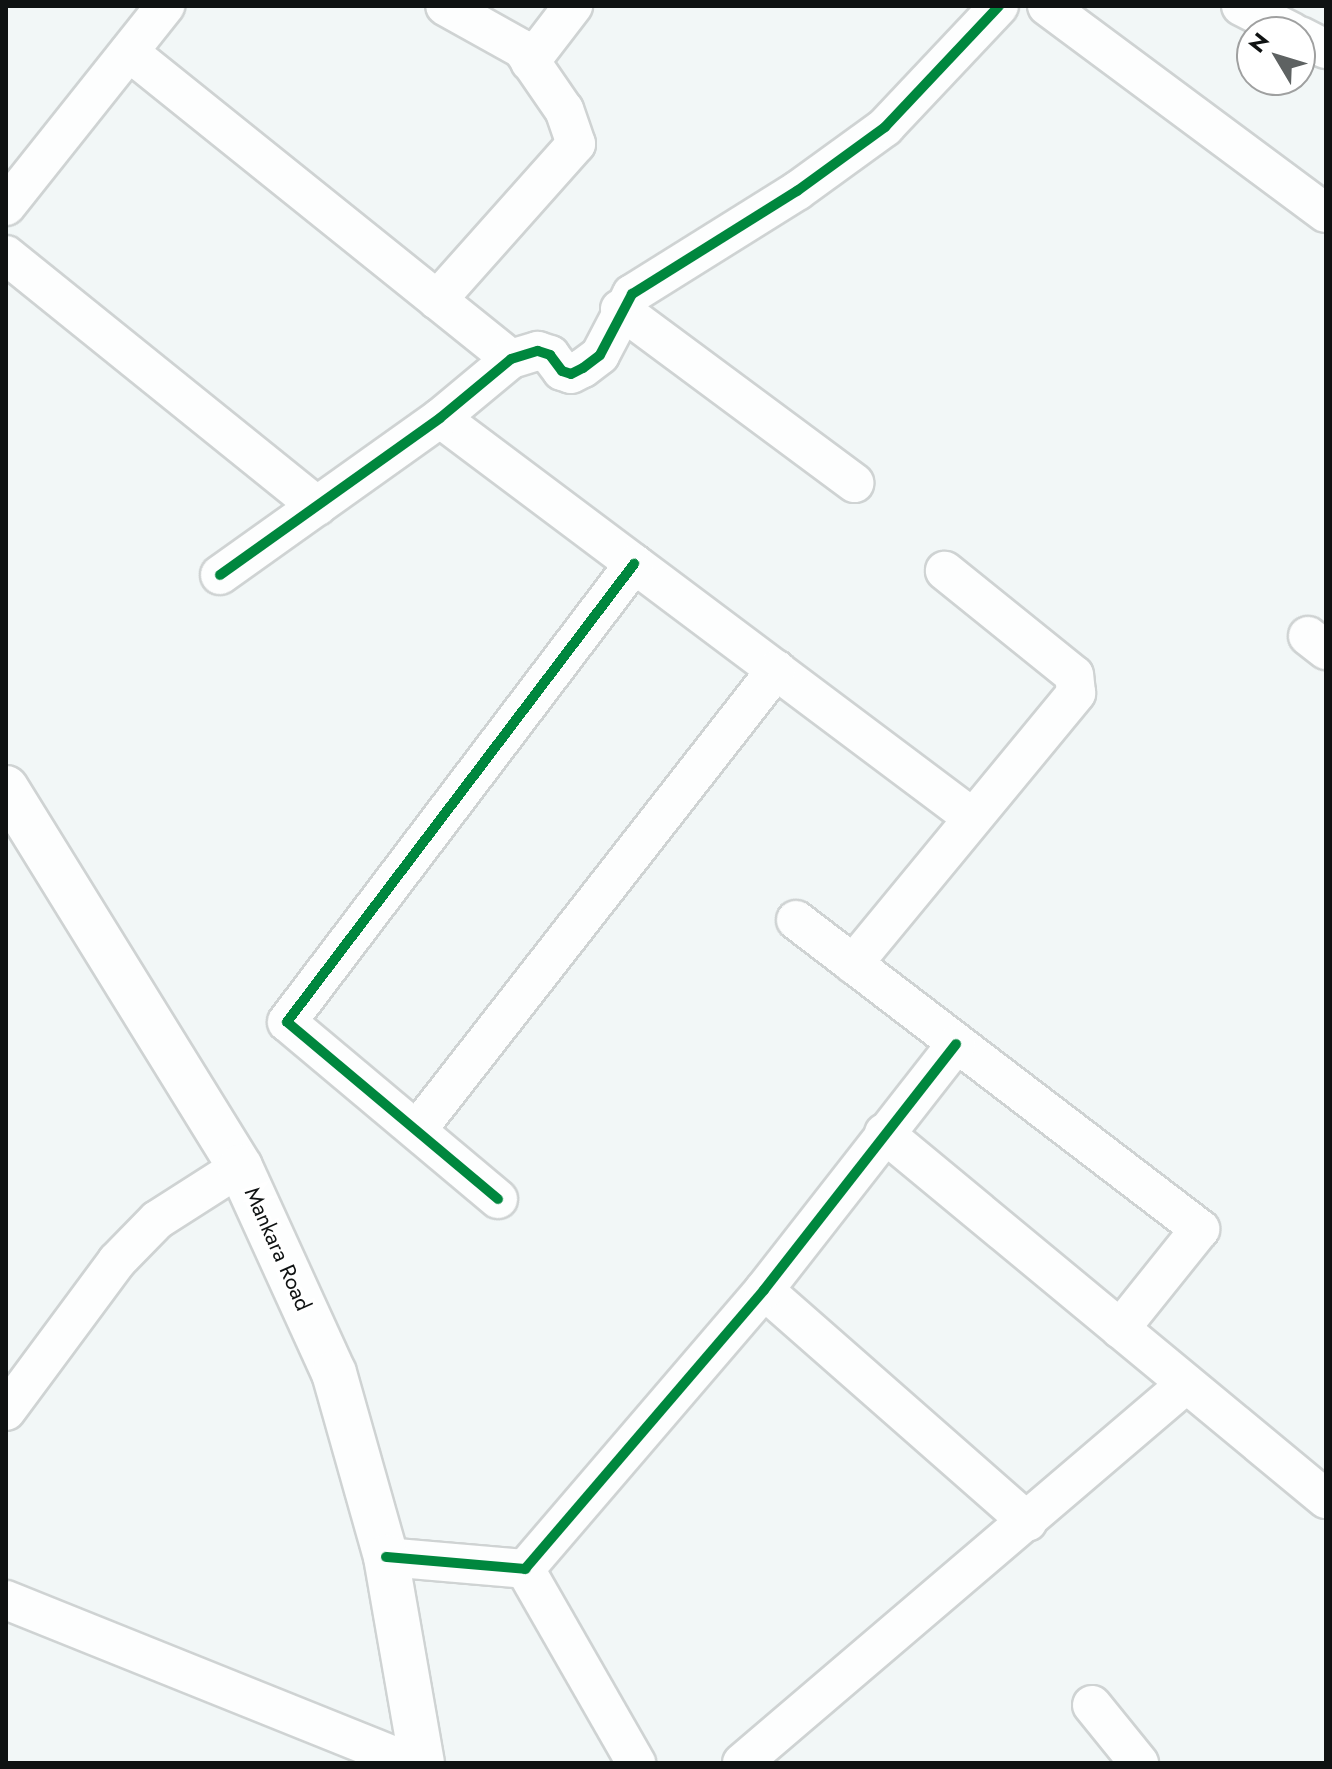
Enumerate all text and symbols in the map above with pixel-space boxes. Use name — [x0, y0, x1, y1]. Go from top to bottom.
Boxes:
north arrow — [1236, 16, 1316, 96]
text: N — [1241, 26, 1277, 59]
street label: Mankara Road — [239, 1183, 317, 1315]

